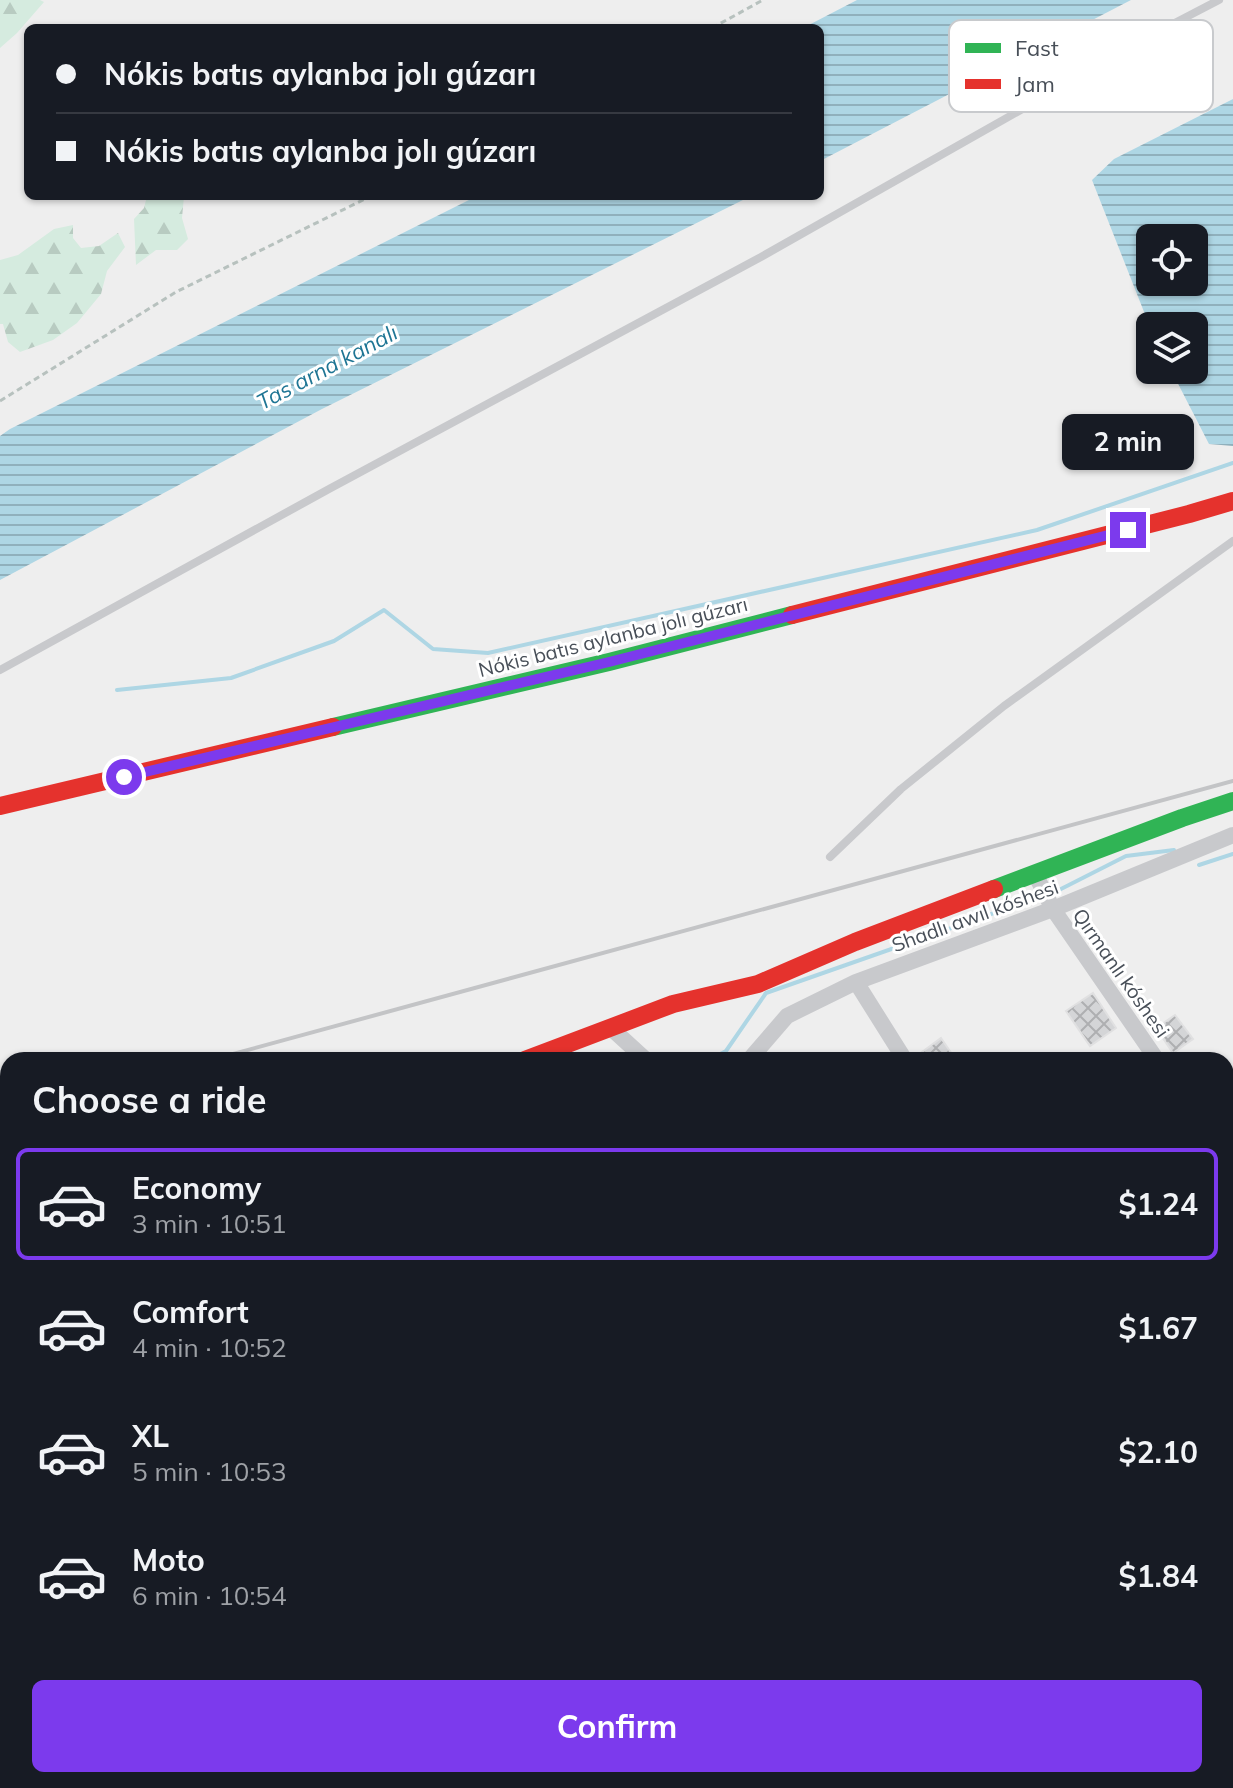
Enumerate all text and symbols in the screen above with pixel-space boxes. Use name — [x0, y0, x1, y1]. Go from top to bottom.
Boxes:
legend — [949, 20, 1213, 112]
text: Fast — [1015, 34, 1059, 62]
text: Nókis batıs aylanba jolı gúzarı — [104, 55, 536, 93]
text: Jam — [1015, 70, 1055, 98]
text: Nókis batıs aylanba jolı gúzarı — [104, 132, 536, 170]
map controls — [1136, 224, 1208, 384]
button: locate — [1136, 224, 1208, 296]
button: layers — [1136, 312, 1208, 384]
water label: Tas arna kanalı — [252, 318, 402, 416]
callout: 2 min — [1062, 414, 1194, 470]
text: 2 min — [1094, 425, 1162, 458]
route end — [1110, 512, 1146, 548]
street label: Nókis batıs aylanba jolı gúzarı — [476, 591, 750, 682]
route start — [106, 759, 142, 795]
street label: Shadlı awıl kóshesi — [888, 874, 1062, 957]
street label: Qırmanlı kóshesi — [1068, 903, 1175, 1042]
text: Choose a ride — [32, 1077, 266, 1122]
icon: car — [36, 1168, 108, 1240]
text: Economy — [132, 1169, 261, 1207]
text: $1.24 — [1119, 1185, 1198, 1223]
text: 3 min · 10:51 — [132, 1207, 287, 1240]
icon: car — [36, 1292, 108, 1364]
text: Comfort — [132, 1293, 249, 1331]
text: $1.67 — [1119, 1309, 1198, 1347]
text: 4 min · 10:52 — [132, 1331, 287, 1364]
icon: car — [36, 1416, 108, 1488]
text: XL — [132, 1417, 169, 1455]
text: $2.10 — [1119, 1433, 1198, 1471]
text: 5 min · 10:53 — [132, 1455, 287, 1488]
icon: car — [36, 1540, 108, 1612]
text: Moto — [132, 1541, 205, 1579]
text: $1.84 — [1119, 1557, 1198, 1595]
text: 6 min · 10:54 — [132, 1579, 287, 1612]
button: Confirm — [32, 1680, 1202, 1772]

